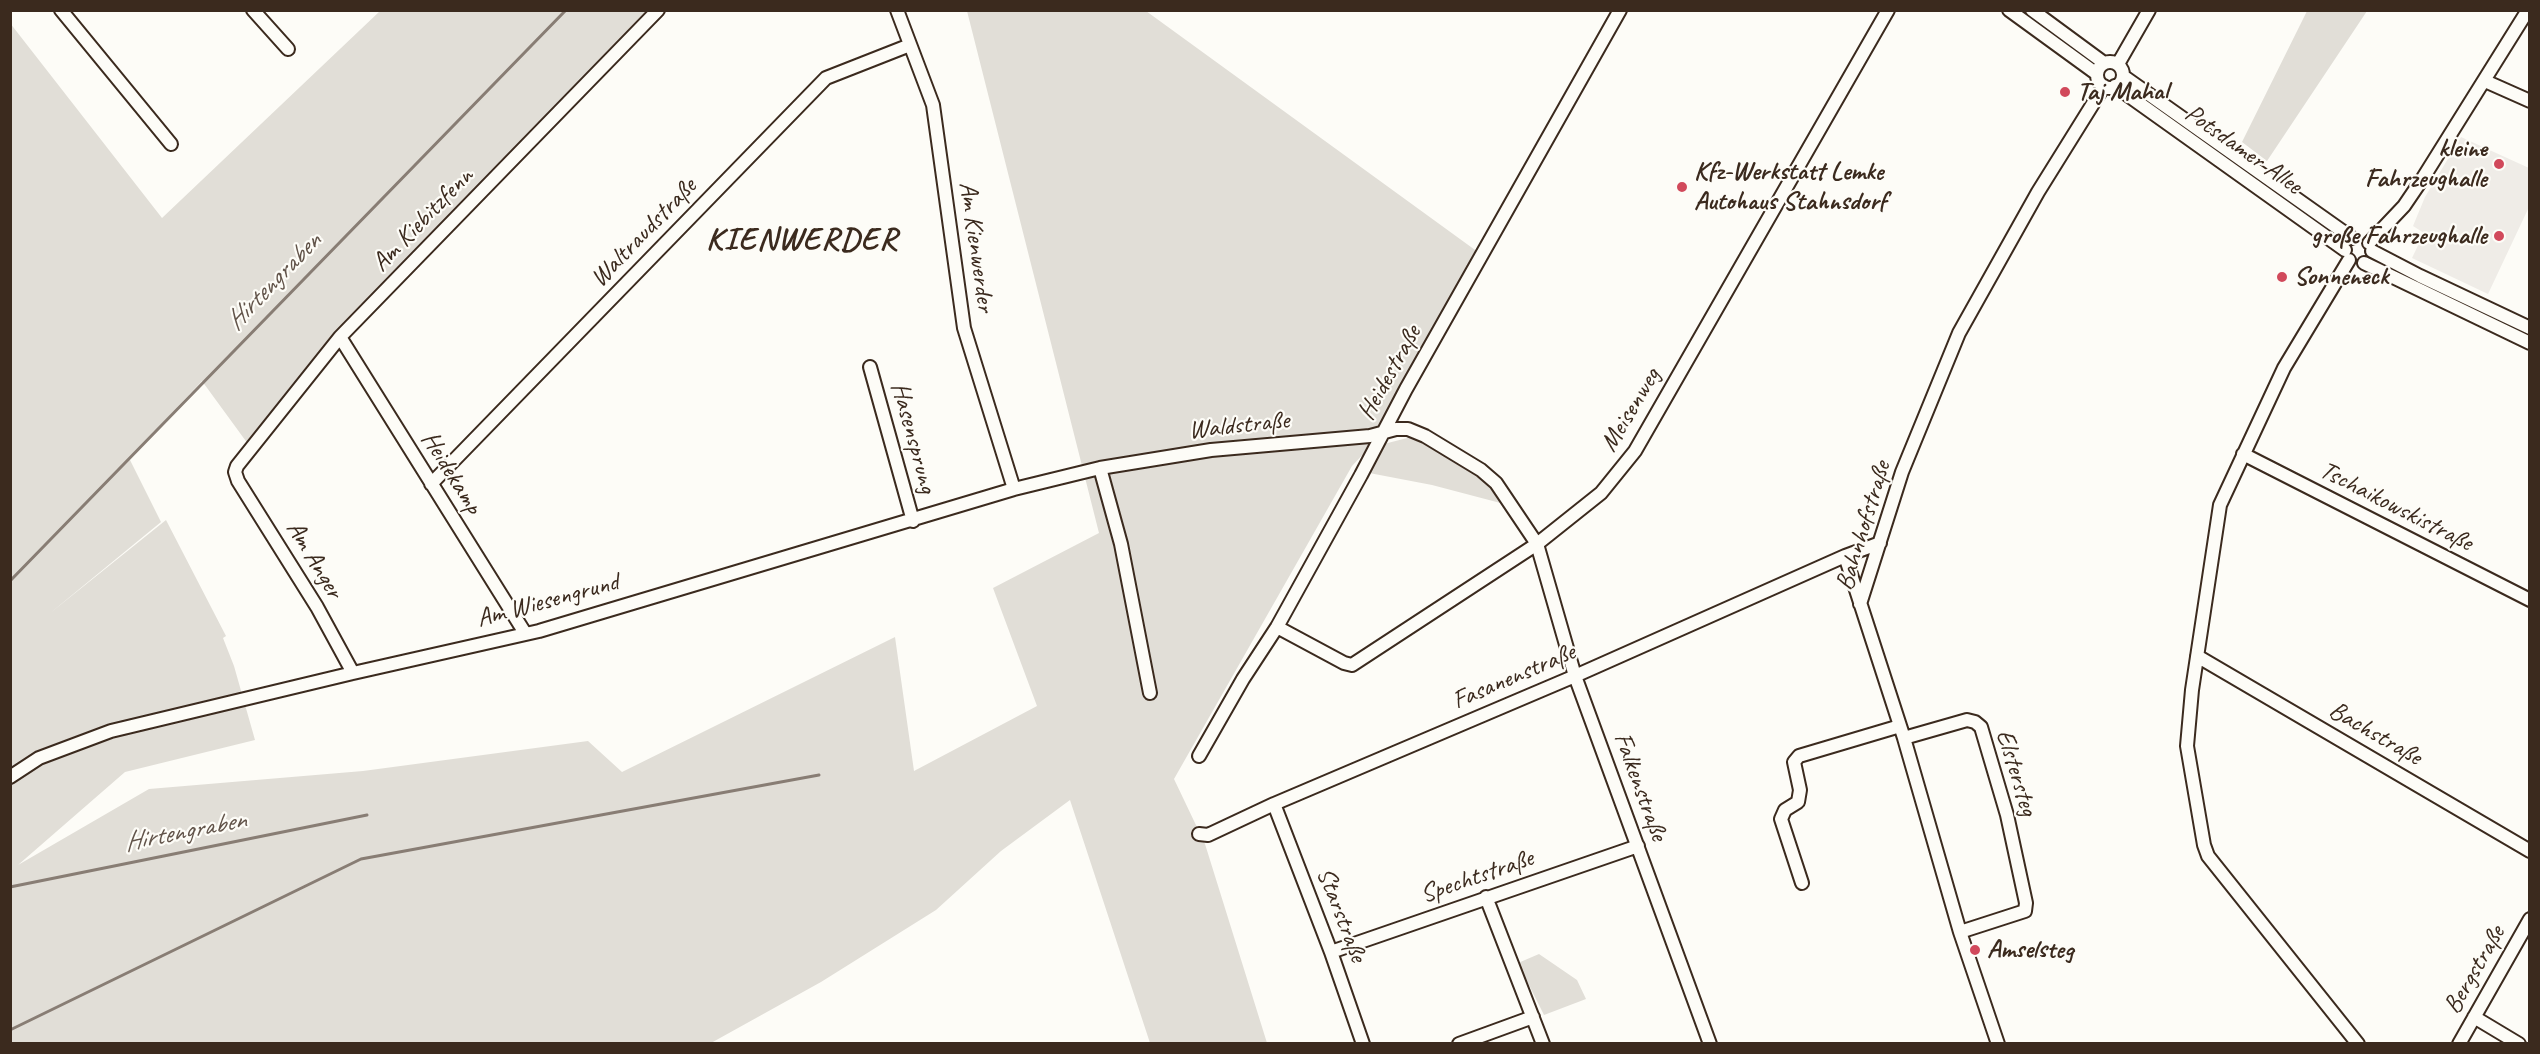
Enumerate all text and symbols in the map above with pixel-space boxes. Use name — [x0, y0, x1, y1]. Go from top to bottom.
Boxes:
place label: Taj Mahal — [2077, 76, 2168, 108]
marker: Taj Mahal — [2058, 85, 2072, 99]
street label: Potsdamer Allee — [2178, 98, 2308, 202]
place label: kleine Fahrzeughalle — [2365, 133, 2487, 194]
place label: Kfz-Werkstatt Lemke Autohaus Stahnsdorf — [1694, 156, 1886, 218]
marker: kleine Fahrzeughalle — [2492, 157, 2506, 171]
street label: Am Kiebitzfenn — [366, 161, 480, 279]
street label: Waltraudstraße — [584, 172, 704, 294]
street label: Am Kienwerder — [951, 180, 1001, 314]
marker: Kfz-Werkstatt Lemke Autohaus Stahnsdorf — [1675, 180, 1689, 194]
place label: große Fahrzeughalle — [2311, 220, 2487, 252]
district label: KIENWERDER — [708, 222, 896, 260]
water label: Hirtengraben — [220, 226, 328, 338]
marker: große Fahrzeughalle — [2492, 229, 2506, 243]
place label: Sonneneck — [2294, 261, 2388, 293]
marker: Sonneneck — [2275, 270, 2289, 284]
street label: Heidestraße — [1351, 320, 1429, 426]
street label: Meisenweg — [1594, 362, 1668, 458]
street label: Hasensprung — [883, 379, 943, 497]
street label: Waldstraße — [1187, 405, 1291, 447]
street label: Heidekamp — [413, 426, 489, 520]
street label: Tschaikowskistraße — [2314, 455, 2478, 559]
street label: Bahnhofstraße — [1830, 458, 1898, 594]
street label: Am Anger — [279, 515, 349, 605]
street label: Am Wiesengrund — [474, 567, 622, 635]
street label: Fasanenstraße — [1448, 637, 1580, 717]
street label: Bachstraße — [2323, 695, 2427, 773]
street label: Elstersteg — [1988, 726, 2044, 820]
street label: Falkenstraße — [1606, 729, 1674, 845]
water label: Hirtengraben — [121, 804, 249, 860]
street label: Spechtstraße — [1416, 843, 1538, 911]
street label: Starstraße — [1309, 863, 1373, 967]
street label: Bergstraße — [2437, 920, 2513, 1020]
place label: Amselsteg — [1987, 934, 2073, 966]
marker: Amselsteg — [1968, 943, 1982, 957]

